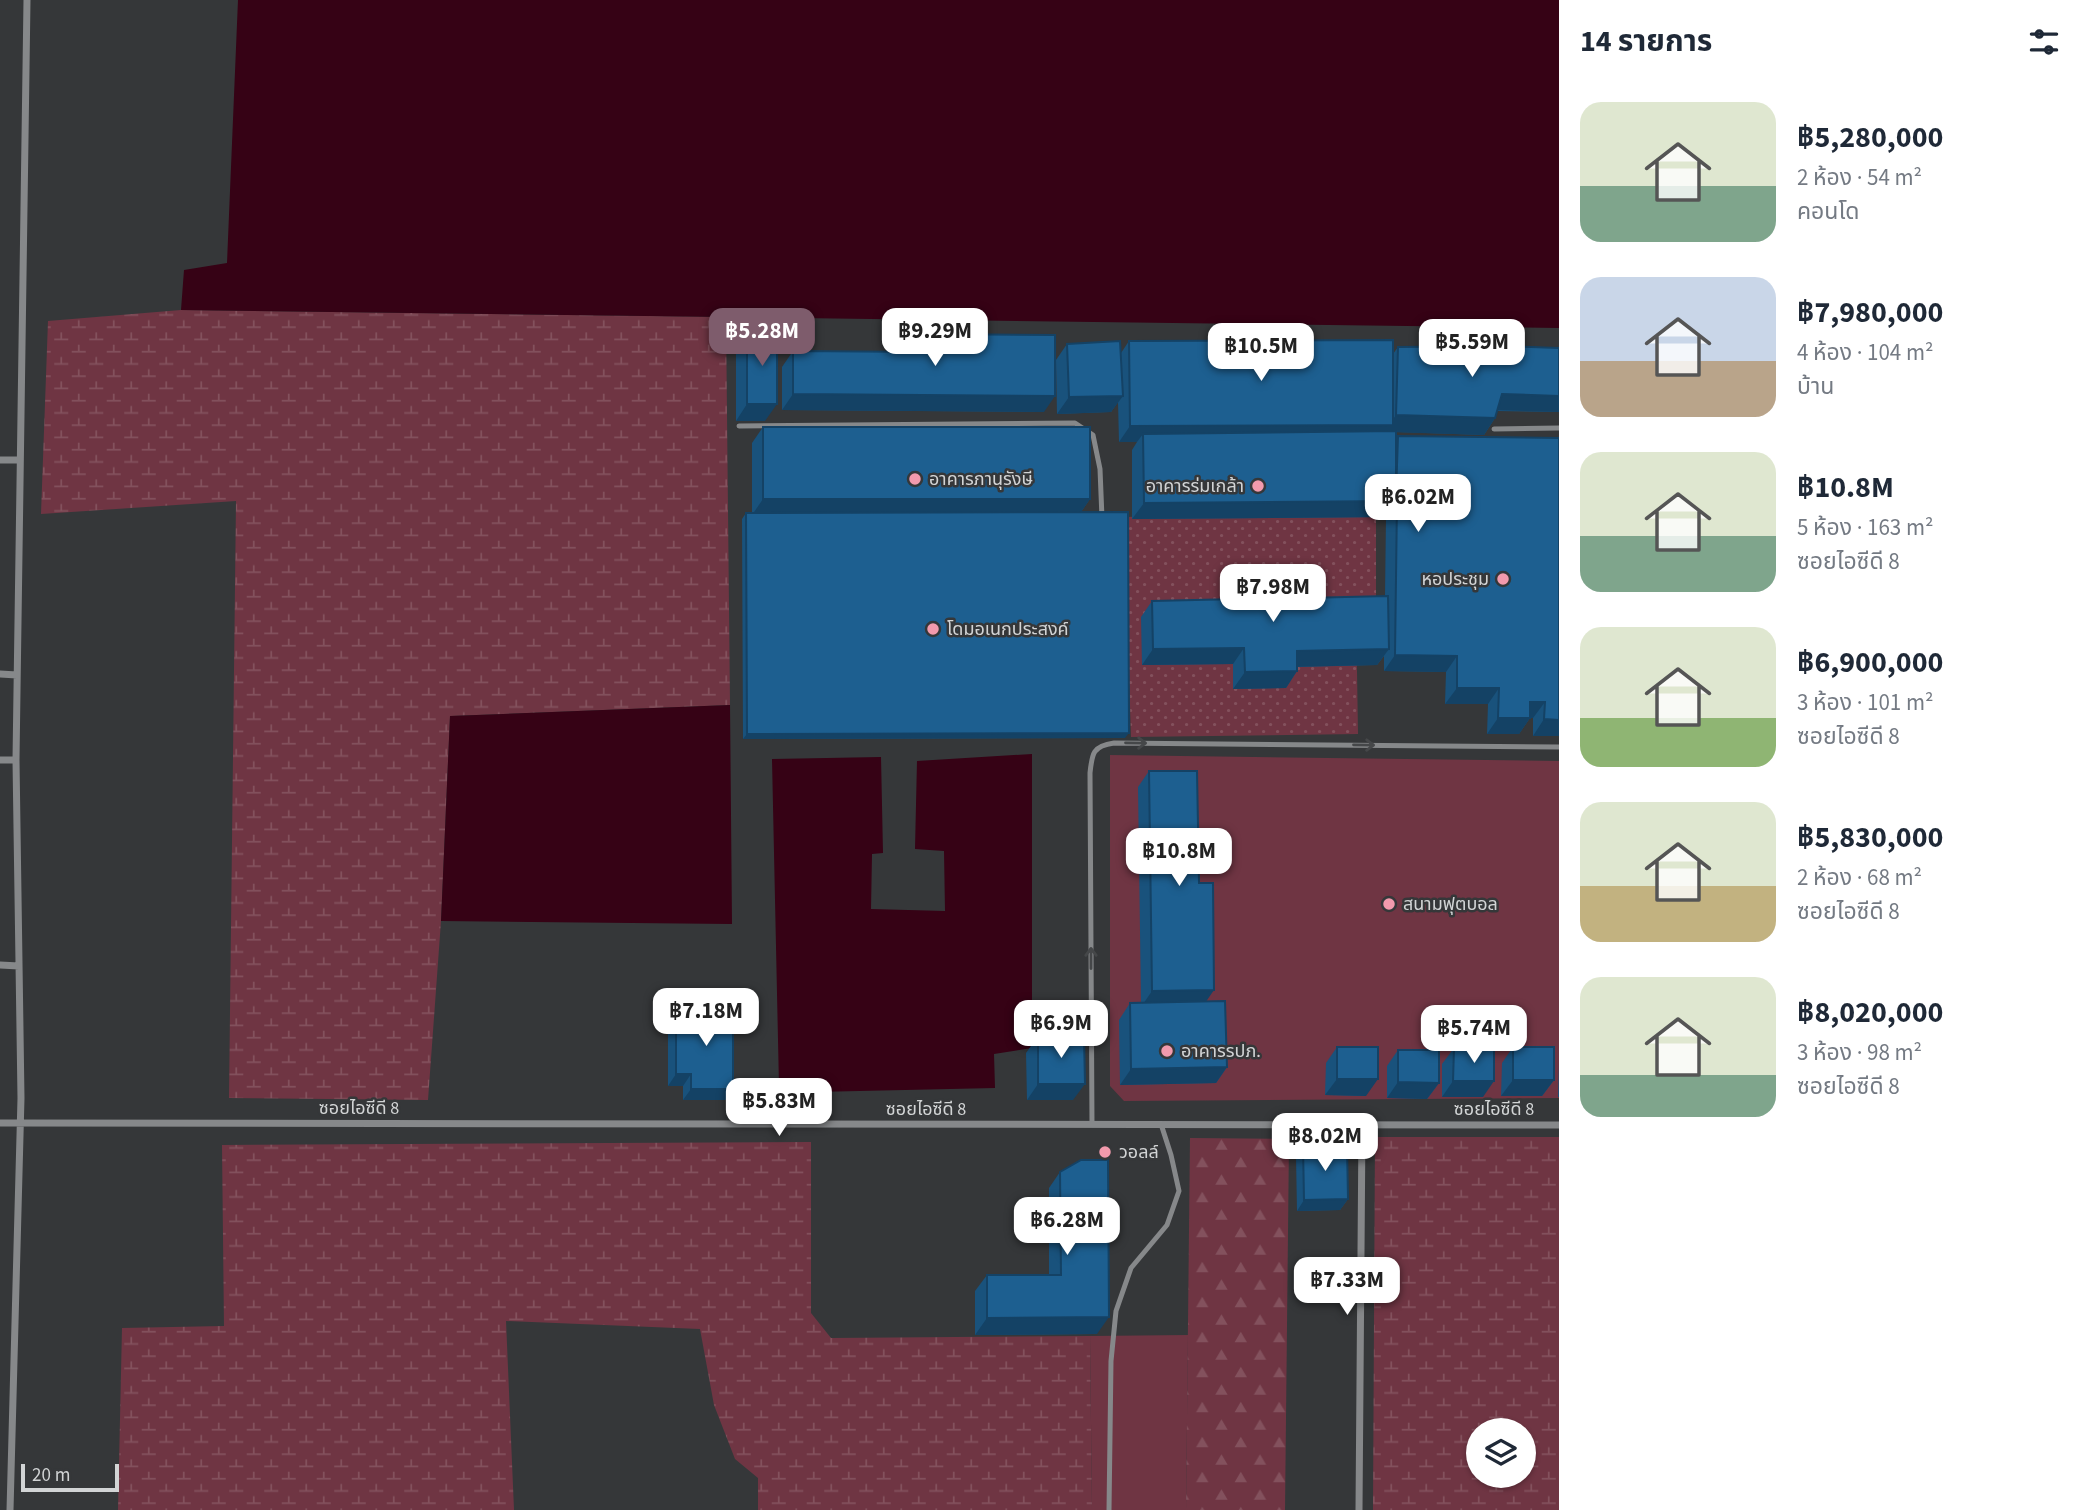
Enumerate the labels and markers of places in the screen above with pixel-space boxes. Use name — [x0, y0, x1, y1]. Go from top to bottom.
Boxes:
pin: ฿5.28M — [705, 308, 819, 368]
pin: ฿9.29M — [878, 308, 992, 368]
pin: ฿5.59M — [1415, 320, 1529, 379]
pin: ฿10.5M — [1204, 324, 1318, 383]
place label: อาคารภานุรังษี — [929, 467, 1033, 492]
marker: อาคารภานุรังษี — [907, 471, 923, 487]
place label: อาคารร่มเกล้า — [1146, 474, 1244, 499]
pin: ฿6.02M — [1361, 475, 1475, 534]
marker: อาคารร่มเกล้า — [1250, 478, 1266, 494]
pin: ฿7.98M — [1216, 564, 1330, 624]
place label: หอประชุม — [1421, 567, 1489, 592]
marker: หอประชุม — [1495, 571, 1511, 587]
place label: โดมอเนกประสงค์ — [947, 617, 1069, 642]
marker: โดมอเนกประสงค์ — [925, 621, 941, 637]
pin: ฿10.8M — [1122, 828, 1236, 888]
place label: สนามฟุตบอล — [1403, 892, 1498, 917]
marker: สนามฟุตบอล — [1381, 896, 1397, 912]
pin: ฿7.18M — [649, 988, 763, 1048]
pin: ฿6.9M — [1012, 1000, 1110, 1060]
pin: ฿5.74M — [1417, 1006, 1531, 1065]
place label: อาคารรปภ. — [1181, 1039, 1261, 1064]
marker: อาคารรปภ. — [1159, 1043, 1175, 1059]
pin: ฿5.83M — [722, 1078, 836, 1138]
pin: ฿8.02M — [1268, 1114, 1382, 1173]
place label: วอลล์ — [1119, 1140, 1159, 1165]
marker: วอลล์ — [1097, 1144, 1113, 1160]
pin: ฿6.28M — [1010, 1198, 1124, 1257]
pin: ฿7.33M — [1290, 1258, 1404, 1317]

